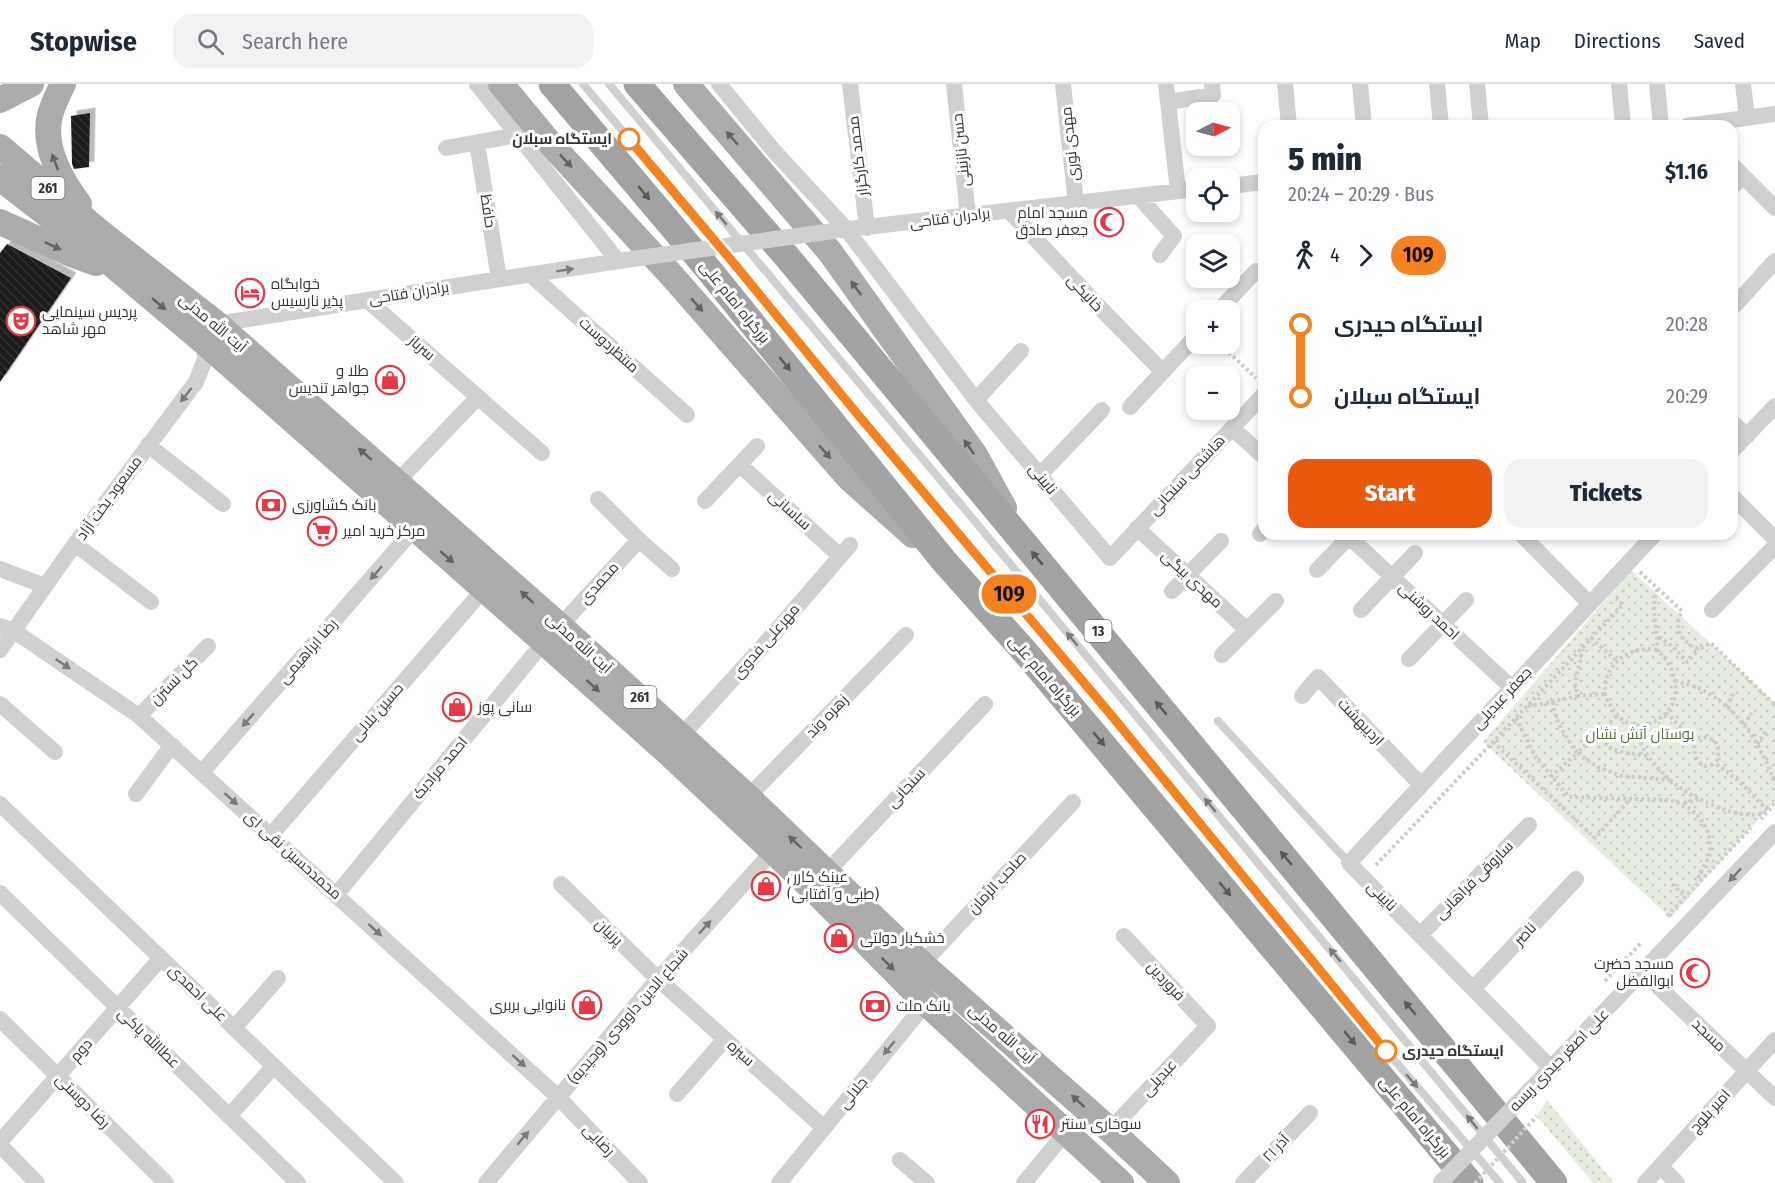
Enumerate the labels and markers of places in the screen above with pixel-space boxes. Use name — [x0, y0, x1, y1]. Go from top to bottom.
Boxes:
marker: ایستگاه سبلان — [618, 128, 640, 150]
place label: ایستگاه سبلان — [512, 130, 612, 148]
place label: مسجد امام جعفر صادق — [1016, 204, 1088, 240]
mosque icon: مسجد امام جعفر صادق — [1093, 206, 1125, 238]
place label: خوابگاه پذیر نارسیس — [271, 275, 343, 311]
hotel icon: خوابگاه پذیر نارسیس — [234, 277, 266, 309]
place label: پردیس سینمایی مهر شاهد — [42, 303, 137, 339]
theatre icon: پردیس سینمایی مهر شاهد — [5, 305, 37, 337]
place label: طلا و جواهر تندیس — [289, 362, 369, 398]
shop icon: طلا و جواهر تندیس — [374, 364, 406, 396]
bank icon: بانک کشاورزی — [255, 489, 287, 521]
place label: بانک کشاورزی — [292, 496, 376, 515]
supermarket icon: مرکز خرید امیر — [306, 515, 338, 547]
place label: مرکز خرید امیر — [342, 522, 426, 540]
shop icon: سانی پوز — [441, 691, 473, 723]
place label: سانی پوز — [477, 698, 532, 717]
place label: عینک کارن (طبی و آفتابی) — [787, 868, 879, 904]
shop icon: عینک کارن (طبی و آفتابی) — [750, 870, 782, 902]
shop icon: خشکبار دولتی — [823, 922, 855, 954]
place label: خشکبار دولتی — [860, 929, 945, 948]
place label: مسجد حضرت ابوالفضل — [1594, 955, 1674, 991]
mosque icon: مسجد حضرت ابوالفضل — [1679, 957, 1711, 989]
shop icon: نانوایی بربری — [571, 989, 603, 1021]
bank icon: بانک ملت — [859, 990, 891, 1022]
place label: نانوایی بربری — [490, 996, 566, 1015]
place label: بانک ملت — [896, 997, 951, 1015]
marker: ایستگاه حیدری — [1375, 1040, 1397, 1062]
place label: ایستگاه حیدری — [1402, 1042, 1504, 1060]
restaurant icon: سوخاری سنتر — [1024, 1108, 1056, 1140]
place label: سوخاری سنتر — [1060, 1115, 1141, 1134]

